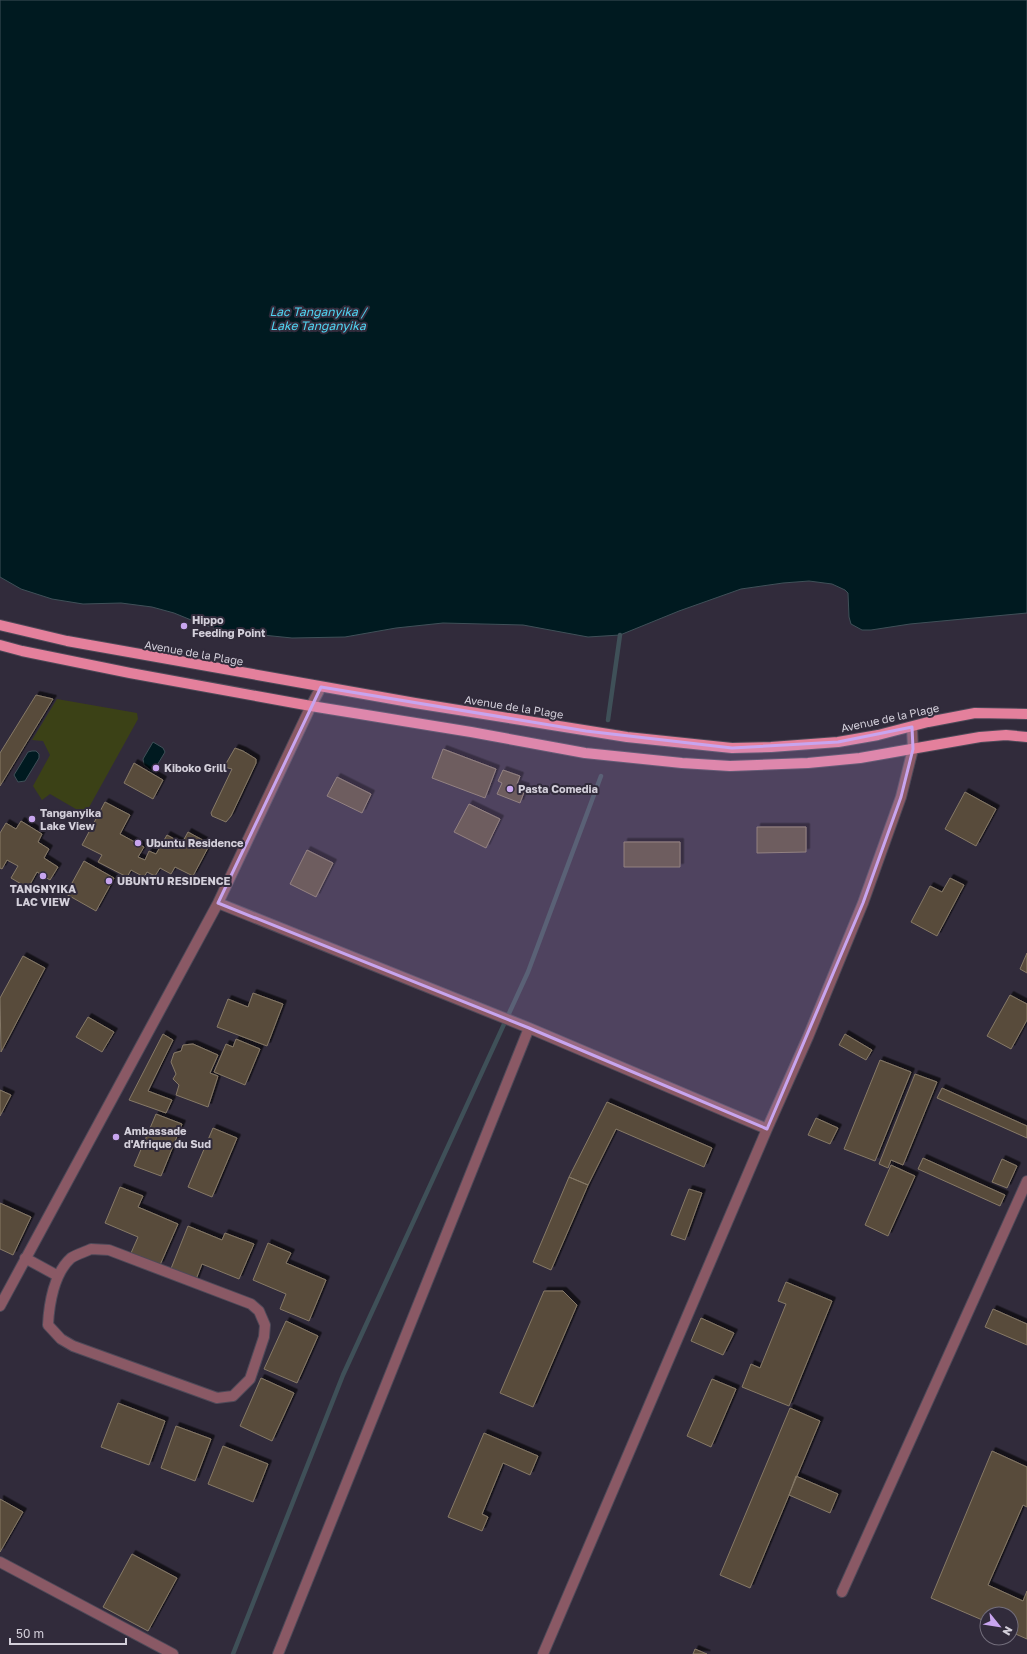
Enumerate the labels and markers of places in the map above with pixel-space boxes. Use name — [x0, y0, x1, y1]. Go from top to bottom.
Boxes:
place label: Hippo Feeding Point — [192, 613, 266, 639]
marker: Hippo Feeding Point — [179, 621, 189, 631]
place label: Kiboko Grill — [164, 761, 227, 774]
marker: Kiboko Grill — [151, 763, 161, 773]
place label: Pasta Comedia — [518, 782, 598, 795]
marker: Pasta Comedia — [505, 784, 515, 794]
place label: Tanganyika Lake View — [40, 806, 101, 832]
marker: Tanganyika Lake View — [27, 814, 37, 824]
place label: Ubuntu Residence — [146, 836, 244, 849]
marker: Ubuntu Residence — [133, 838, 143, 848]
marker: TANGNYIKA LAC VIEW — [38, 871, 48, 881]
place label: UBUNTU RESIDENCE — [117, 874, 231, 887]
marker: UBUNTU RESIDENCE — [104, 876, 114, 886]
place label: TANGNYIKA LAC VIEW — [10, 882, 76, 908]
place label: Ambassade d'Afrique du Sud — [124, 1124, 211, 1150]
marker: Ambassade d'Afrique du Sud — [111, 1132, 121, 1142]

